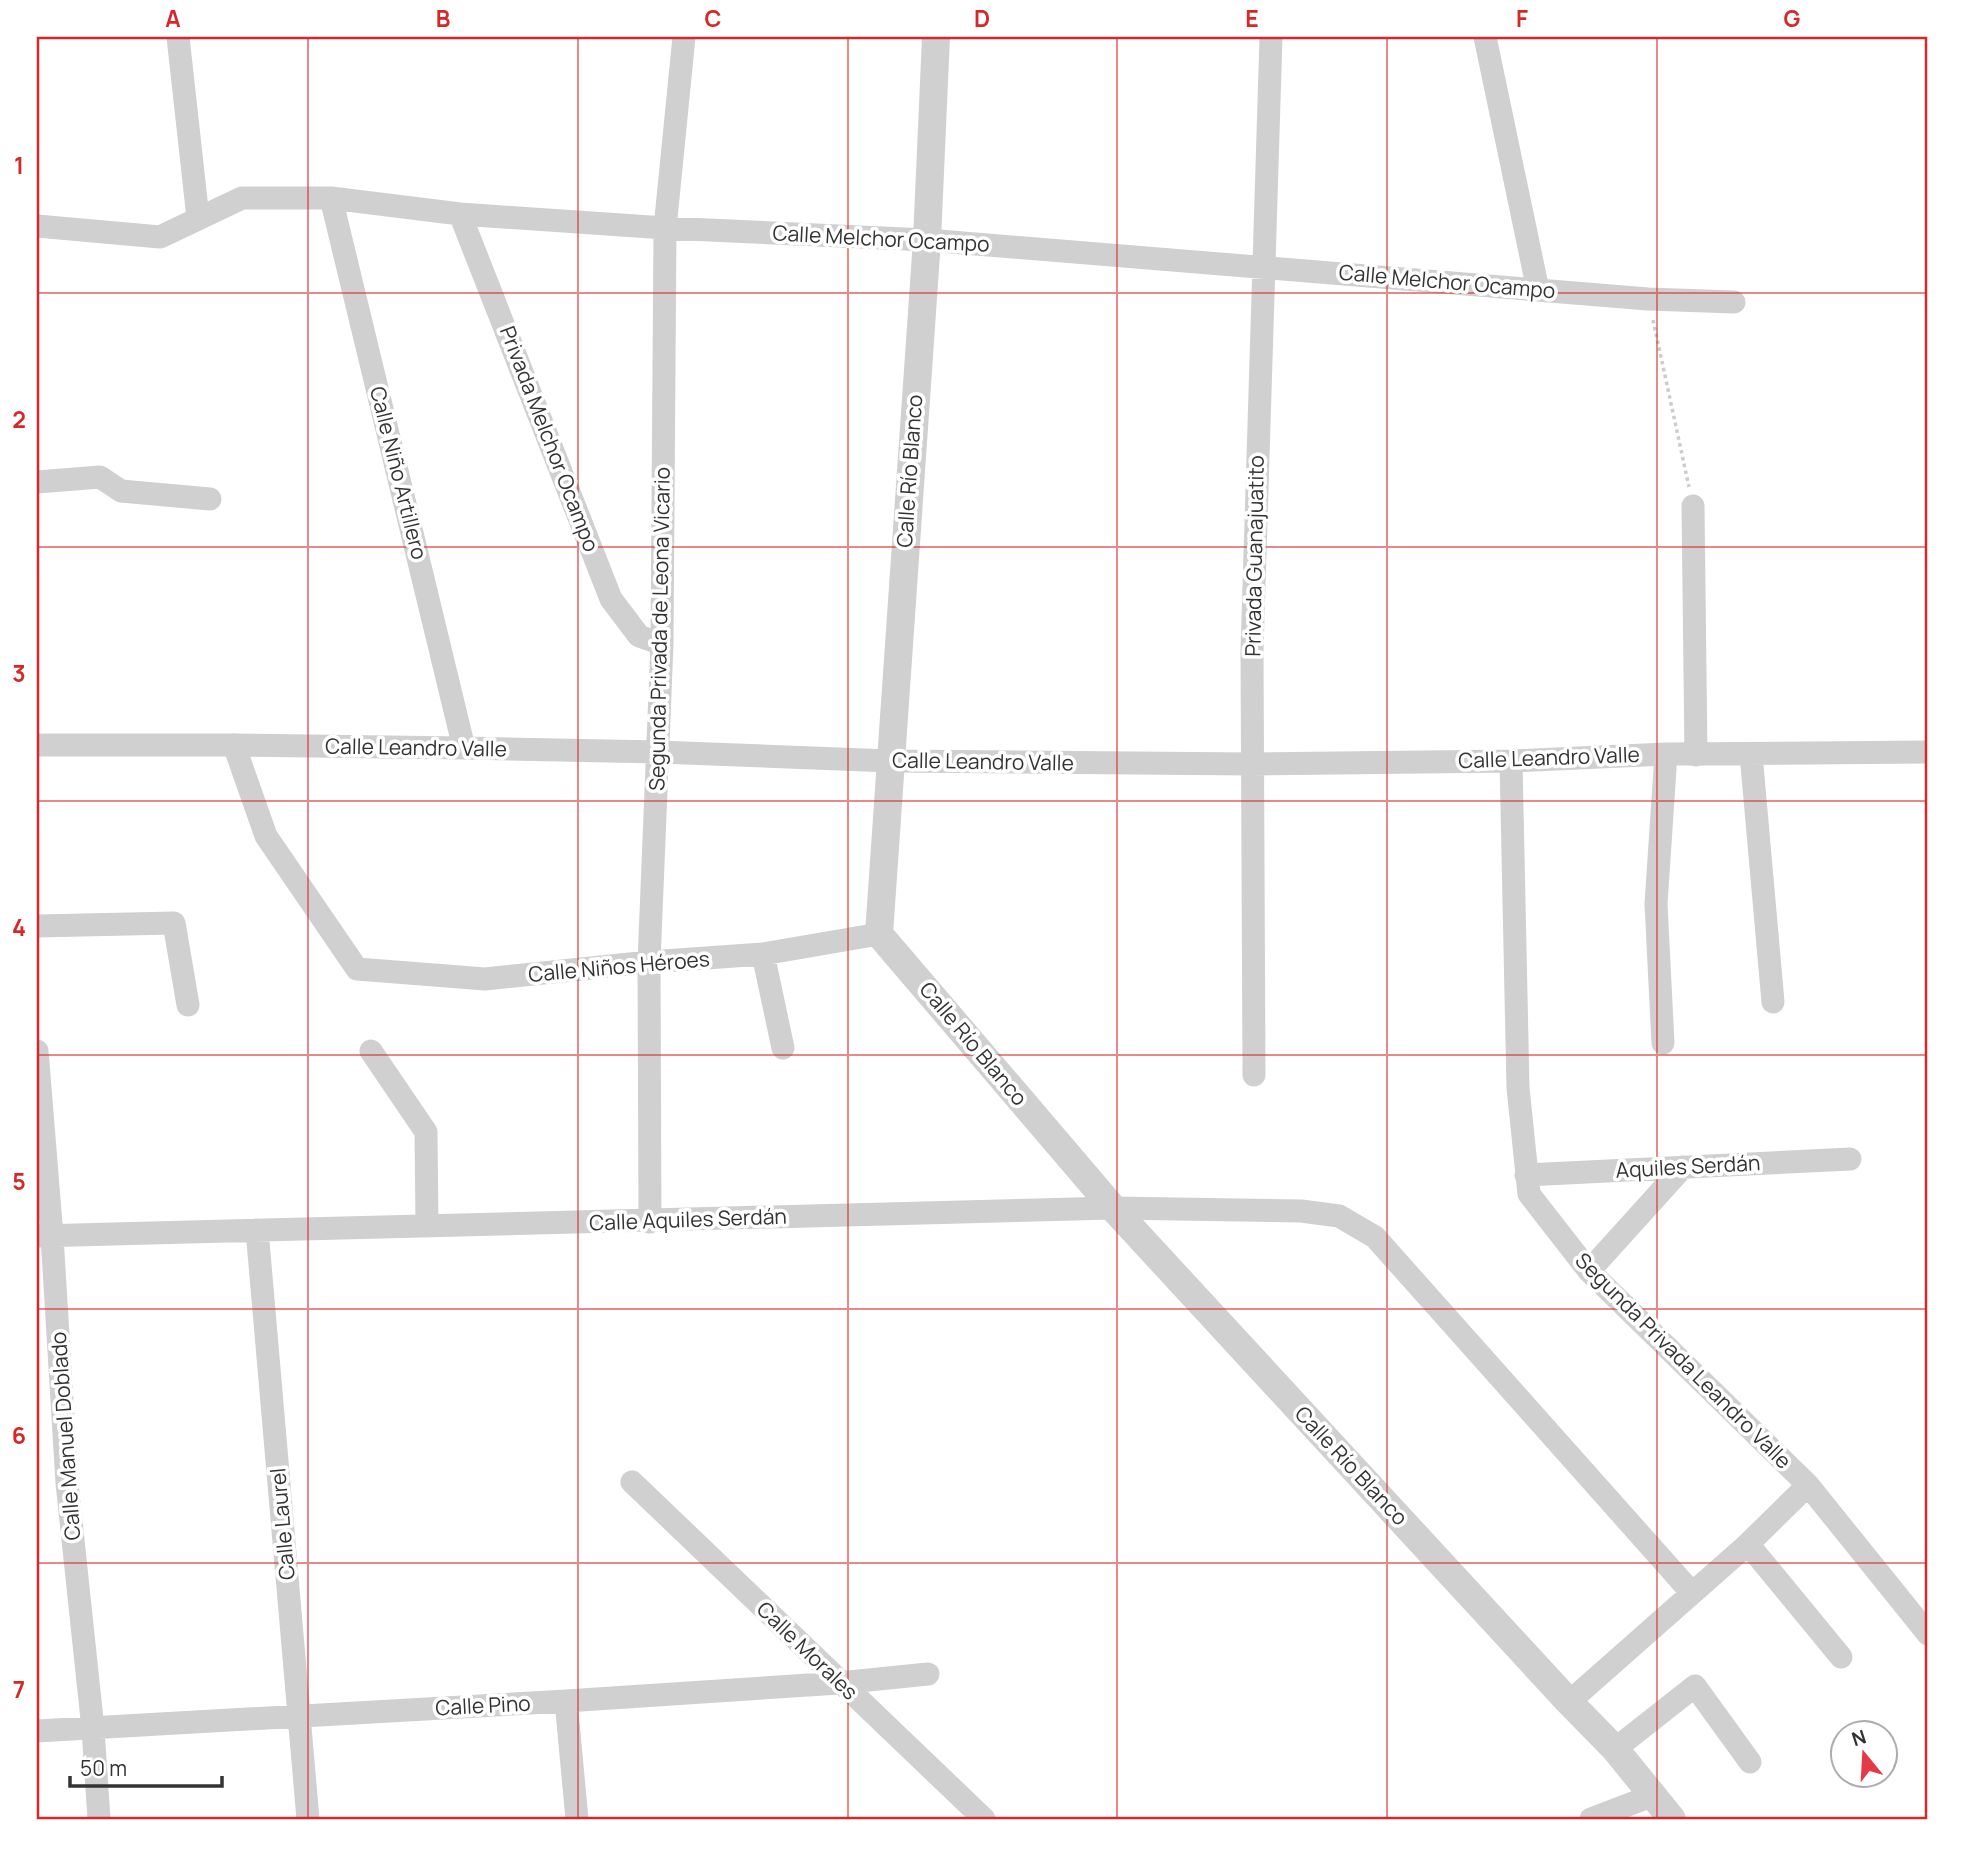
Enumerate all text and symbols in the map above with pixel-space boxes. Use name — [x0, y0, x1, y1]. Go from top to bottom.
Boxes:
text: A — [165, 2, 181, 34]
text: B — [436, 2, 450, 34]
text: C — [705, 2, 722, 34]
text: D — [974, 2, 990, 34]
text: E — [1245, 2, 1259, 34]
text: F — [1516, 2, 1528, 34]
text: G — [1784, 2, 1801, 34]
text: 1 — [14, 149, 24, 181]
street label: Calle Melchor Ocampo — [772, 218, 990, 258]
street label: Calle Melchor Ocampo — [1338, 258, 1556, 304]
street label: Privada Melchor Ocampo — [494, 322, 606, 555]
street label: Calle Niño Artillero — [364, 383, 434, 562]
street label: Calle Río Blanco — [890, 393, 928, 548]
text: 2 — [12, 403, 26, 435]
street label: Privada Guanajuatito — [1238, 455, 1270, 657]
street label: Segunda Privada de Leona Vicario — [642, 467, 676, 791]
text: 3 — [12, 657, 26, 689]
street label: Calle Leandro Valle — [325, 731, 507, 763]
street label: Calle Leandro Valle — [1458, 740, 1640, 774]
street label: Calle Leandro Valle — [892, 745, 1074, 777]
text: 4 — [12, 911, 26, 943]
street label: Calle Niños Héroes — [527, 944, 711, 988]
street label: Calle Río Blanco — [914, 976, 1034, 1111]
street label: Aquiles Serdán — [1615, 1148, 1761, 1184]
text: 5 — [12, 1165, 26, 1197]
street label: Calle Aquiles Serdán — [589, 1202, 787, 1236]
street label: Segunda Privada Leandro Valle — [1570, 1246, 1798, 1474]
street label: Calle Manuel Doblado — [44, 1331, 86, 1541]
street label: Calle Río Blanco — [1289, 1400, 1414, 1531]
text: 6 — [12, 1419, 26, 1451]
street label: Calle Laurel — [263, 1467, 301, 1581]
street label: Calle Morales — [751, 1595, 864, 1706]
text: 7 — [13, 1673, 25, 1705]
street label: Calle Pino — [435, 1689, 531, 1721]
north arrow — [1828, 1720, 1898, 1790]
text: N — [1848, 1723, 1869, 1752]
scale bar — [70, 1744, 222, 1788]
text: 50 m — [80, 1754, 127, 1782]

